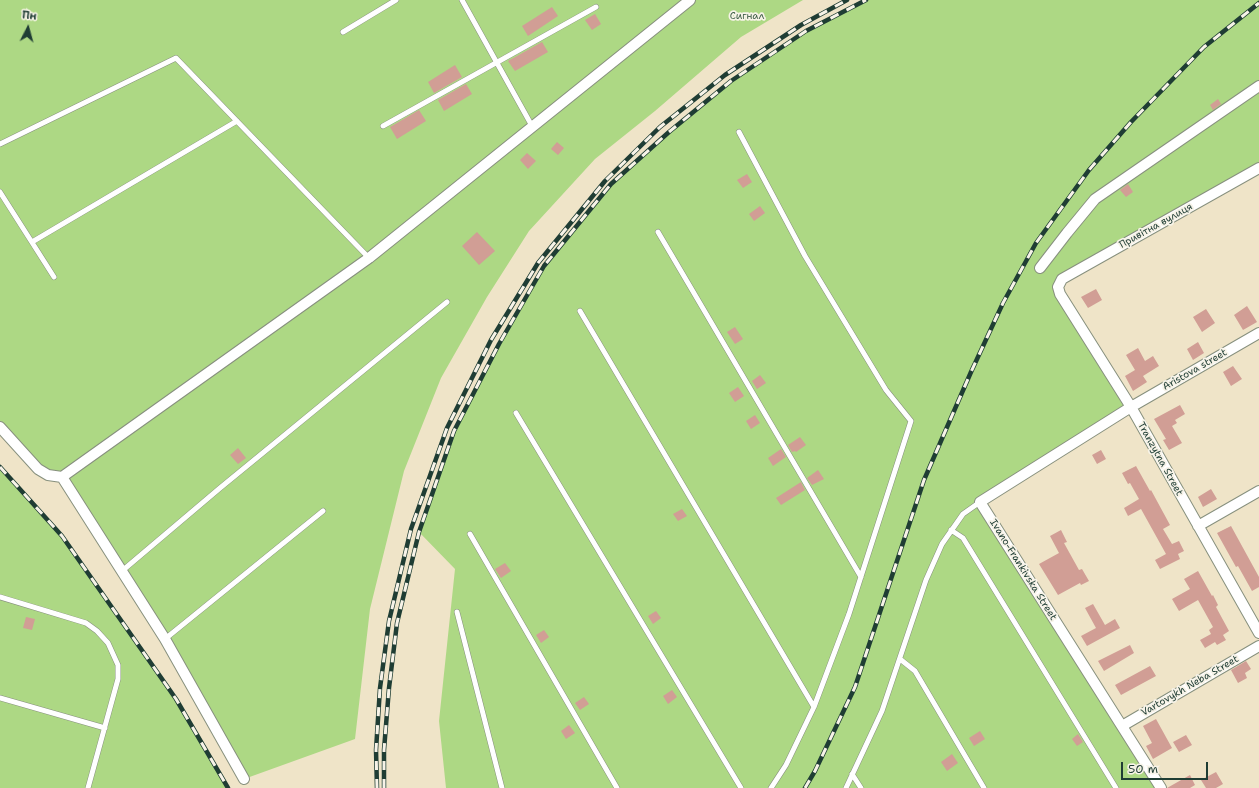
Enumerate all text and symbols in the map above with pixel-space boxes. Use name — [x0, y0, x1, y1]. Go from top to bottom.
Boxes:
text: Пн — [21, 7, 37, 24]
north arrow — [8, 8, 48, 48]
park label: Сигнал — [730, 10, 764, 22]
street label: Привітна вулиця — [1117, 201, 1195, 251]
street label: Aristova street — [1161, 347, 1229, 393]
street label: Tranzytna Street — [1135, 420, 1185, 498]
street label: Ivano-Frankivska Street — [987, 517, 1059, 623]
street label: Vartovykh Neba Street — [1139, 653, 1241, 719]
scale bar — [1123, 754, 1210, 780]
text: 50 m — [1128, 761, 1158, 777]

